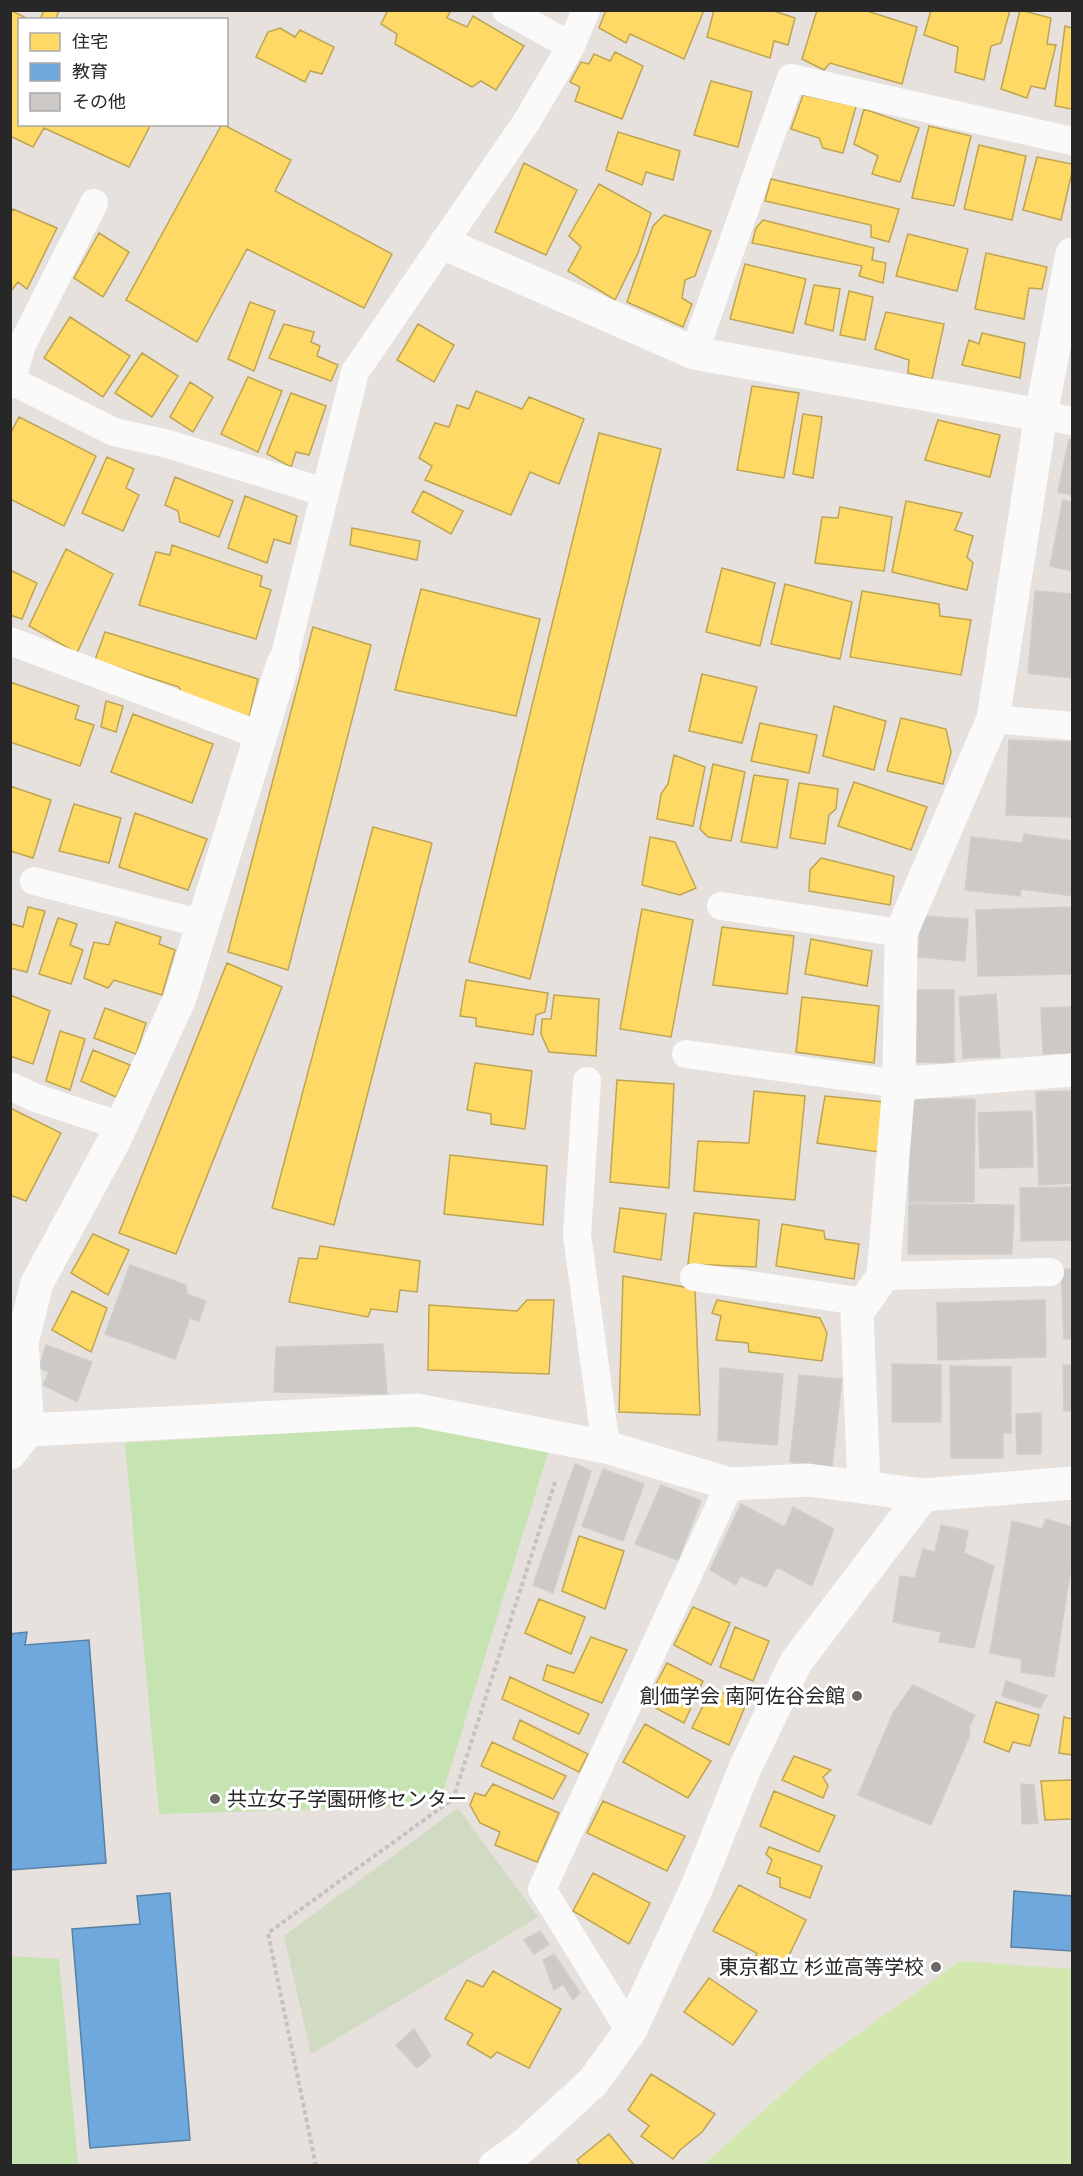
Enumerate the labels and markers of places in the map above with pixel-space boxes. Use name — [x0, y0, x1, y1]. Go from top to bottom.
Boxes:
place label: 創価学会 南阿佐谷会館 — [640, 1682, 845, 1710]
marker: 創価学会 南阿佐谷会館 — [850, 1689, 864, 1703]
place label: 共立女子学園研修センター — [227, 1785, 467, 1813]
marker: 共立女子学園研修センター — [208, 1792, 222, 1806]
place label: 東京都立 杉並高等学校 — [719, 1953, 924, 1981]
marker: 東京都立 杉並高等学校 — [929, 1960, 943, 1974]

